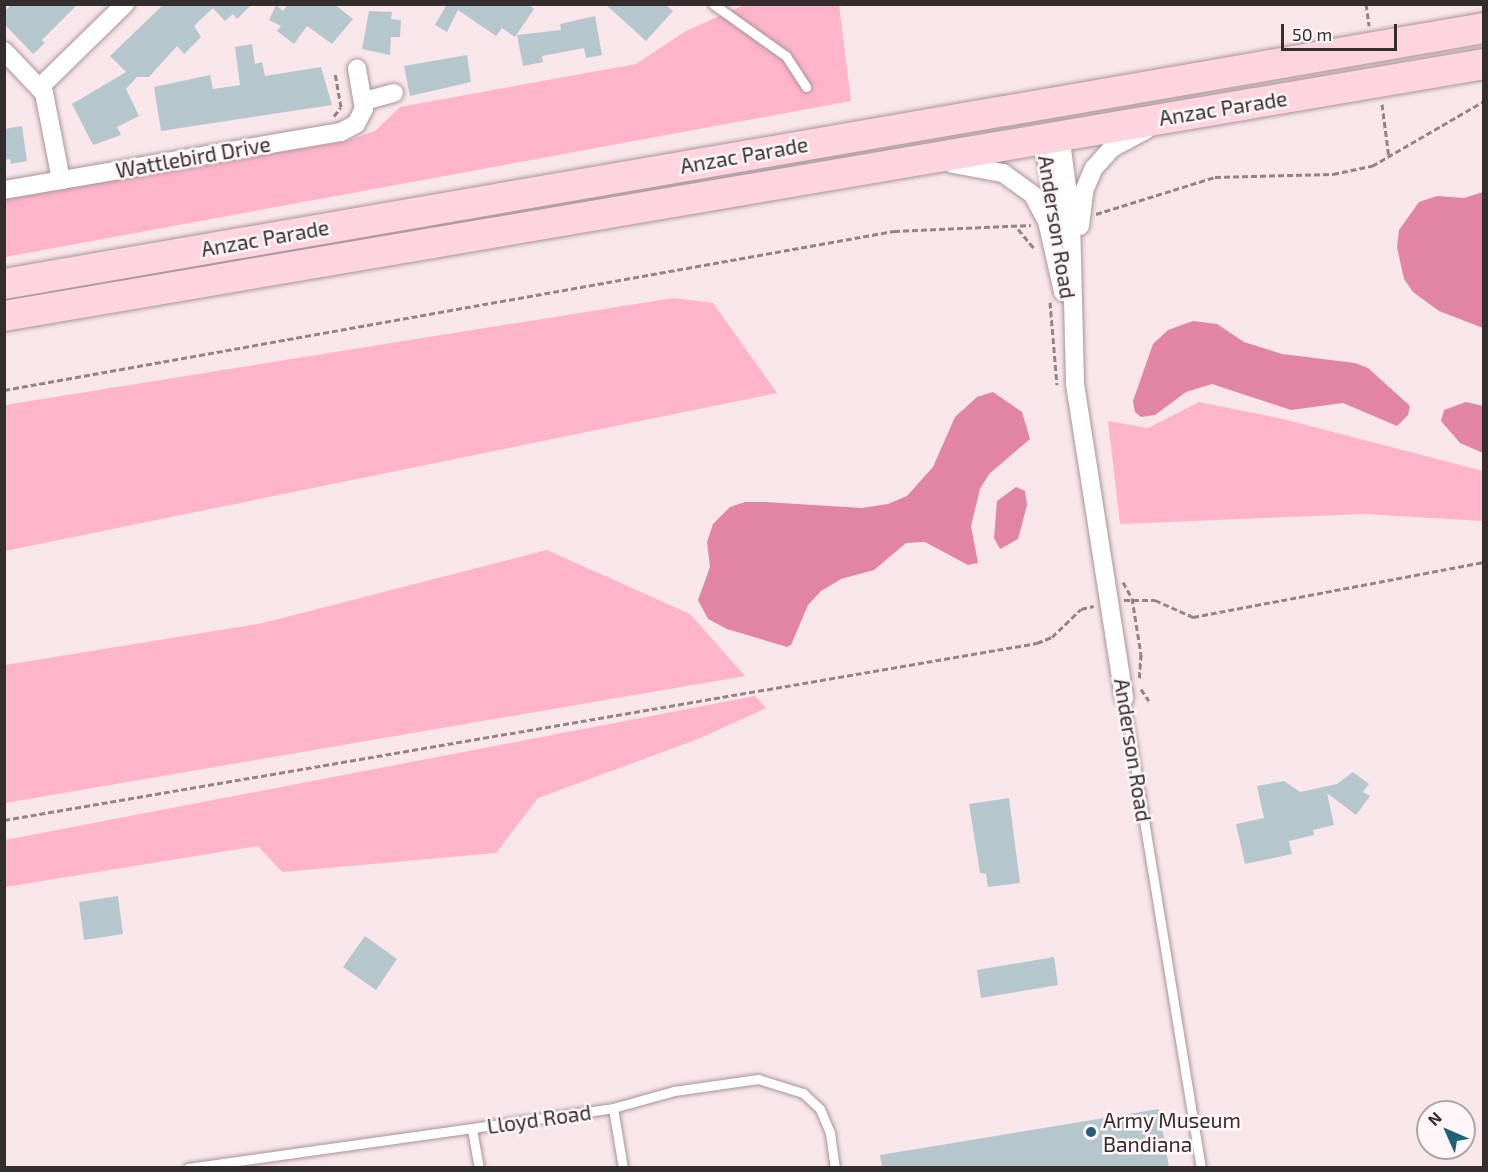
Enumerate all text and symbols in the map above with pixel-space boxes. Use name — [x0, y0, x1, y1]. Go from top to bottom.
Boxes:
scale bar — [1284, 12, 1400, 50]
text: 50 m — [1292, 23, 1332, 45]
street label: Anzac Parade — [1157, 85, 1289, 131]
street label: Wattlebird Drive — [114, 131, 272, 183]
street label: Anzac Parade — [678, 131, 810, 179]
street label: Anderson Road — [1033, 154, 1081, 300]
street label: Anzac Parade — [199, 214, 331, 262]
street label: Anderson Road — [1109, 677, 1157, 823]
street label: Lloyd Road — [485, 1099, 593, 1139]
north arrow — [1416, 1100, 1476, 1160]
place label: Army Museum Bandiana — [1103, 1107, 1241, 1157]
text: N — [1424, 1108, 1445, 1129]
marker: Army Museum Bandiana — [1084, 1125, 1098, 1139]

